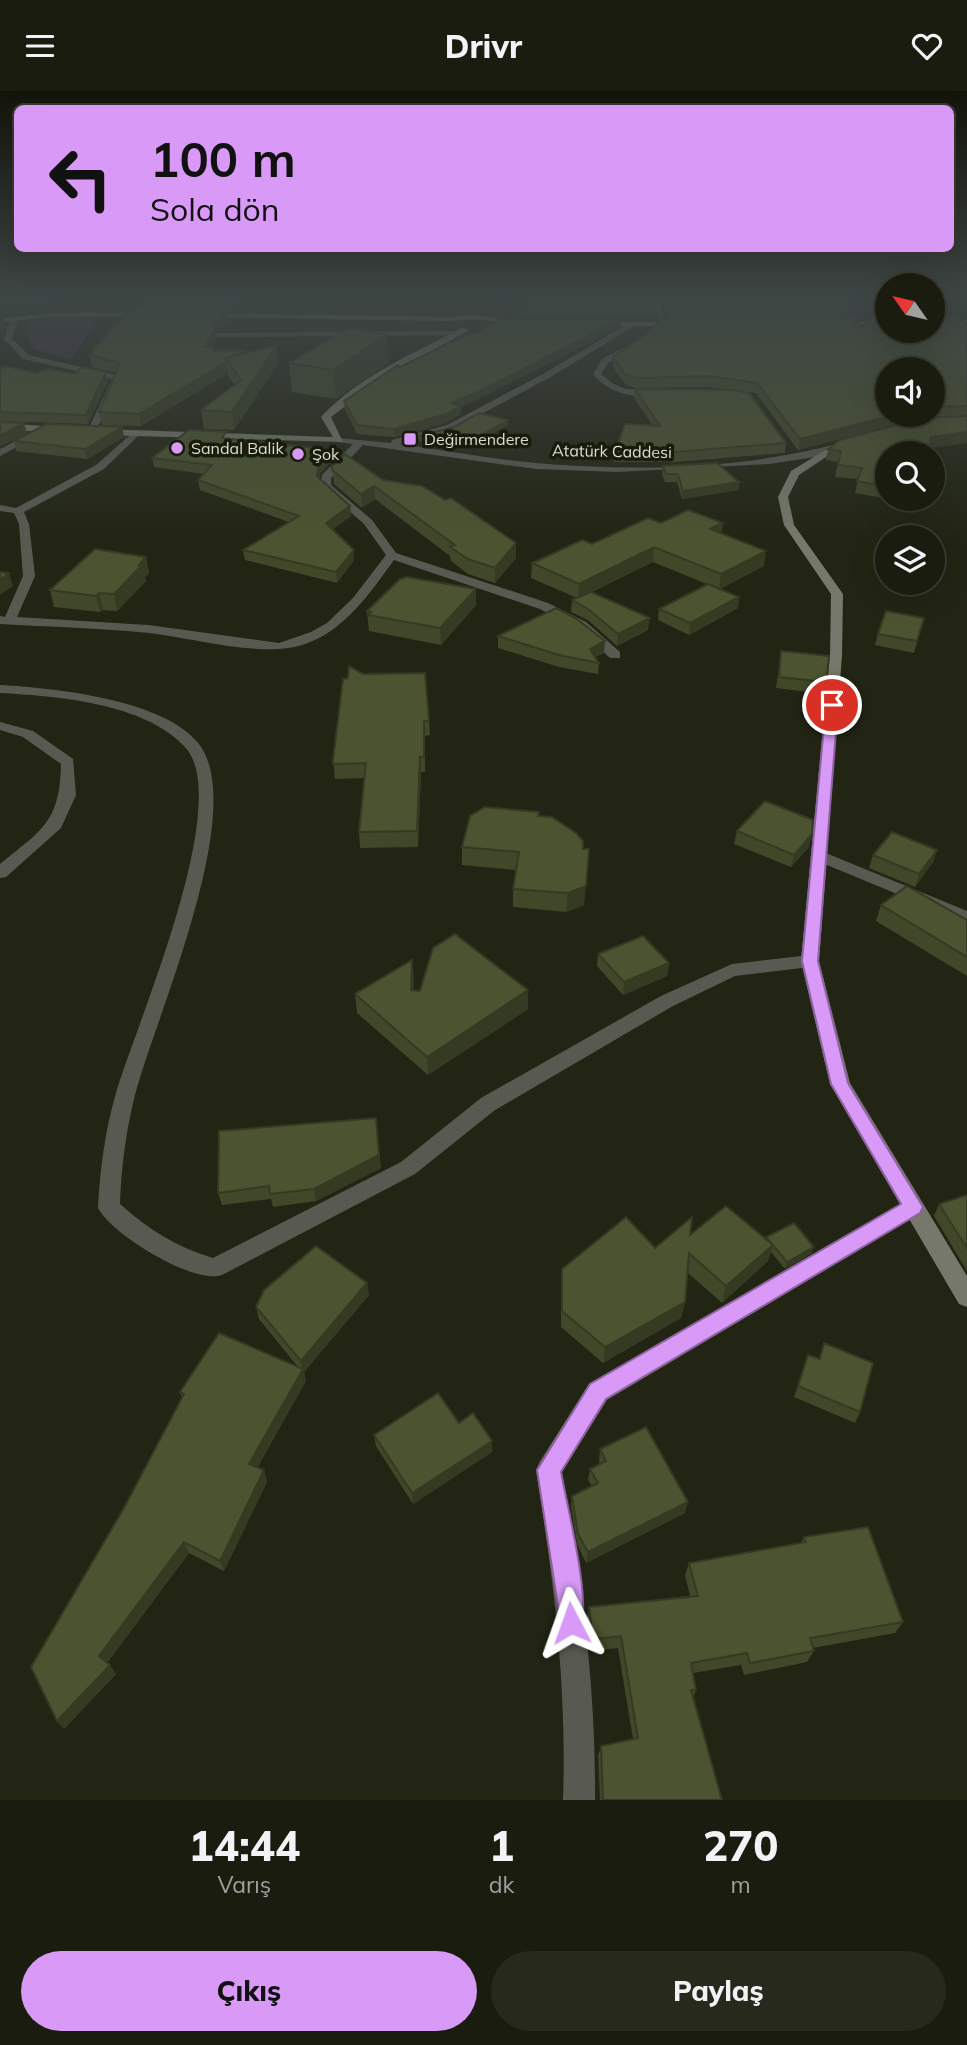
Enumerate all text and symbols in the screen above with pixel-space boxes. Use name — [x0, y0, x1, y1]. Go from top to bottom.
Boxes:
text: Drivr — [445, 26, 522, 66]
icon: menu — [21, 27, 59, 65]
icon: heart — [908, 27, 946, 65]
text: 100 m — [150, 128, 296, 189]
icon: left — [35, 133, 126, 224]
text: Sola dön — [150, 189, 280, 229]
north arrow — [875, 273, 945, 343]
map controls — [875, 273, 945, 595]
button: sound — [875, 357, 945, 427]
place label: Değirmendere — [424, 429, 529, 449]
marker: Değirmendere — [402, 431, 418, 447]
place label: Sandal Balik — [191, 438, 284, 458]
marker: Sandal Balik — [169, 440, 185, 456]
street label: Atatürk Caddesi — [552, 440, 672, 462]
button: search — [875, 441, 945, 511]
place label: Şok — [312, 444, 340, 464]
marker: Şok — [290, 446, 306, 462]
button: layers — [875, 525, 945, 595]
pin — [802, 675, 862, 735]
icon: arrive — [813, 686, 851, 724]
position arrow — [534, 1586, 608, 1660]
text: 14:44 — [189, 1819, 300, 1872]
text: 1 — [489, 1819, 514, 1872]
text: 270 — [703, 1819, 779, 1872]
text: Varış — [217, 1870, 271, 1899]
text: dk — [489, 1870, 514, 1899]
text: m — [731, 1870, 751, 1899]
button: Çıkış — [21, 1951, 477, 2031]
button: Paylaş — [491, 1951, 946, 2031]

